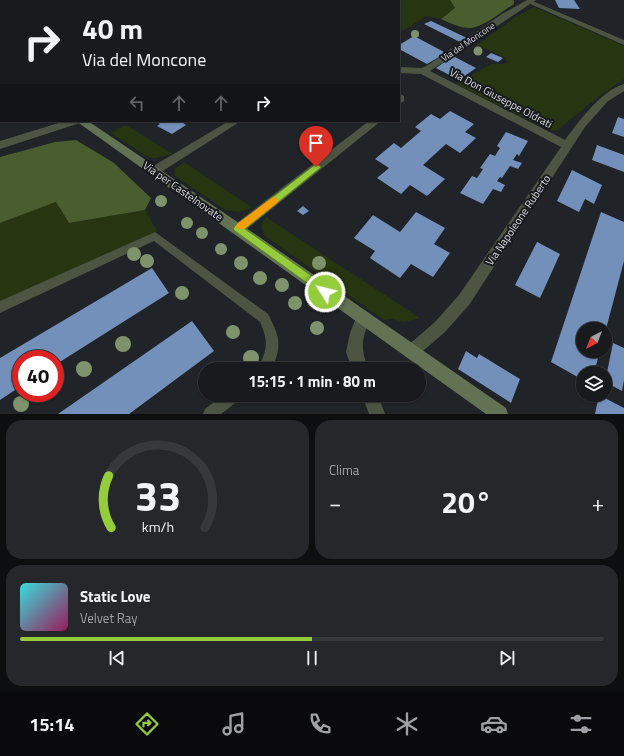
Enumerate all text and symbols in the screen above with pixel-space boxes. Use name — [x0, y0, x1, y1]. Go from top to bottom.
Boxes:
text: 40 m — [82, 7, 143, 50]
icon: right — [16, 16, 68, 68]
street label: Via del Moncone — [438, 19, 497, 64]
text: Via del Moncone — [82, 46, 206, 73]
street label: Via Don Giuseppe Oldrati — [447, 64, 555, 132]
icon: left — [126, 92, 148, 114]
icon: ahead — [168, 92, 190, 114]
icon: ahead — [210, 92, 232, 114]
icon: right — [252, 92, 274, 114]
pin — [299, 126, 333, 167]
icon: arrive — [305, 132, 327, 154]
street label: Via per Castelnovate — [140, 157, 227, 225]
street label: Via Napoleone Ruberto — [482, 171, 555, 269]
position arrow — [304, 271, 346, 313]
north arrow — [576, 322, 612, 358]
map controls — [576, 322, 612, 402]
speed limit sign: 40 — [12, 350, 64, 402]
button: layers — [576, 366, 612, 402]
text: 15:15 · 1 min · 80 m — [248, 370, 376, 393]
text: Clima — [329, 460, 359, 480]
text: 33 — [134, 463, 181, 526]
text: 20° — [441, 479, 492, 525]
text: − — [329, 486, 341, 520]
text: + — [592, 486, 604, 520]
text: km/h — [141, 515, 174, 537]
text: Static Love — [80, 585, 151, 608]
text: Velvet Ray — [80, 608, 138, 628]
icon: previous — [106, 647, 128, 669]
icon: pause — [301, 647, 323, 669]
icon: next — [496, 647, 518, 669]
icon: directions — [133, 710, 161, 738]
icon: music — [220, 710, 248, 738]
icon: phone — [306, 710, 334, 738]
icon: climate — [393, 710, 421, 738]
icon: car — [480, 710, 508, 738]
icon: filters — [567, 710, 595, 738]
text: 15:14 — [29, 711, 74, 738]

